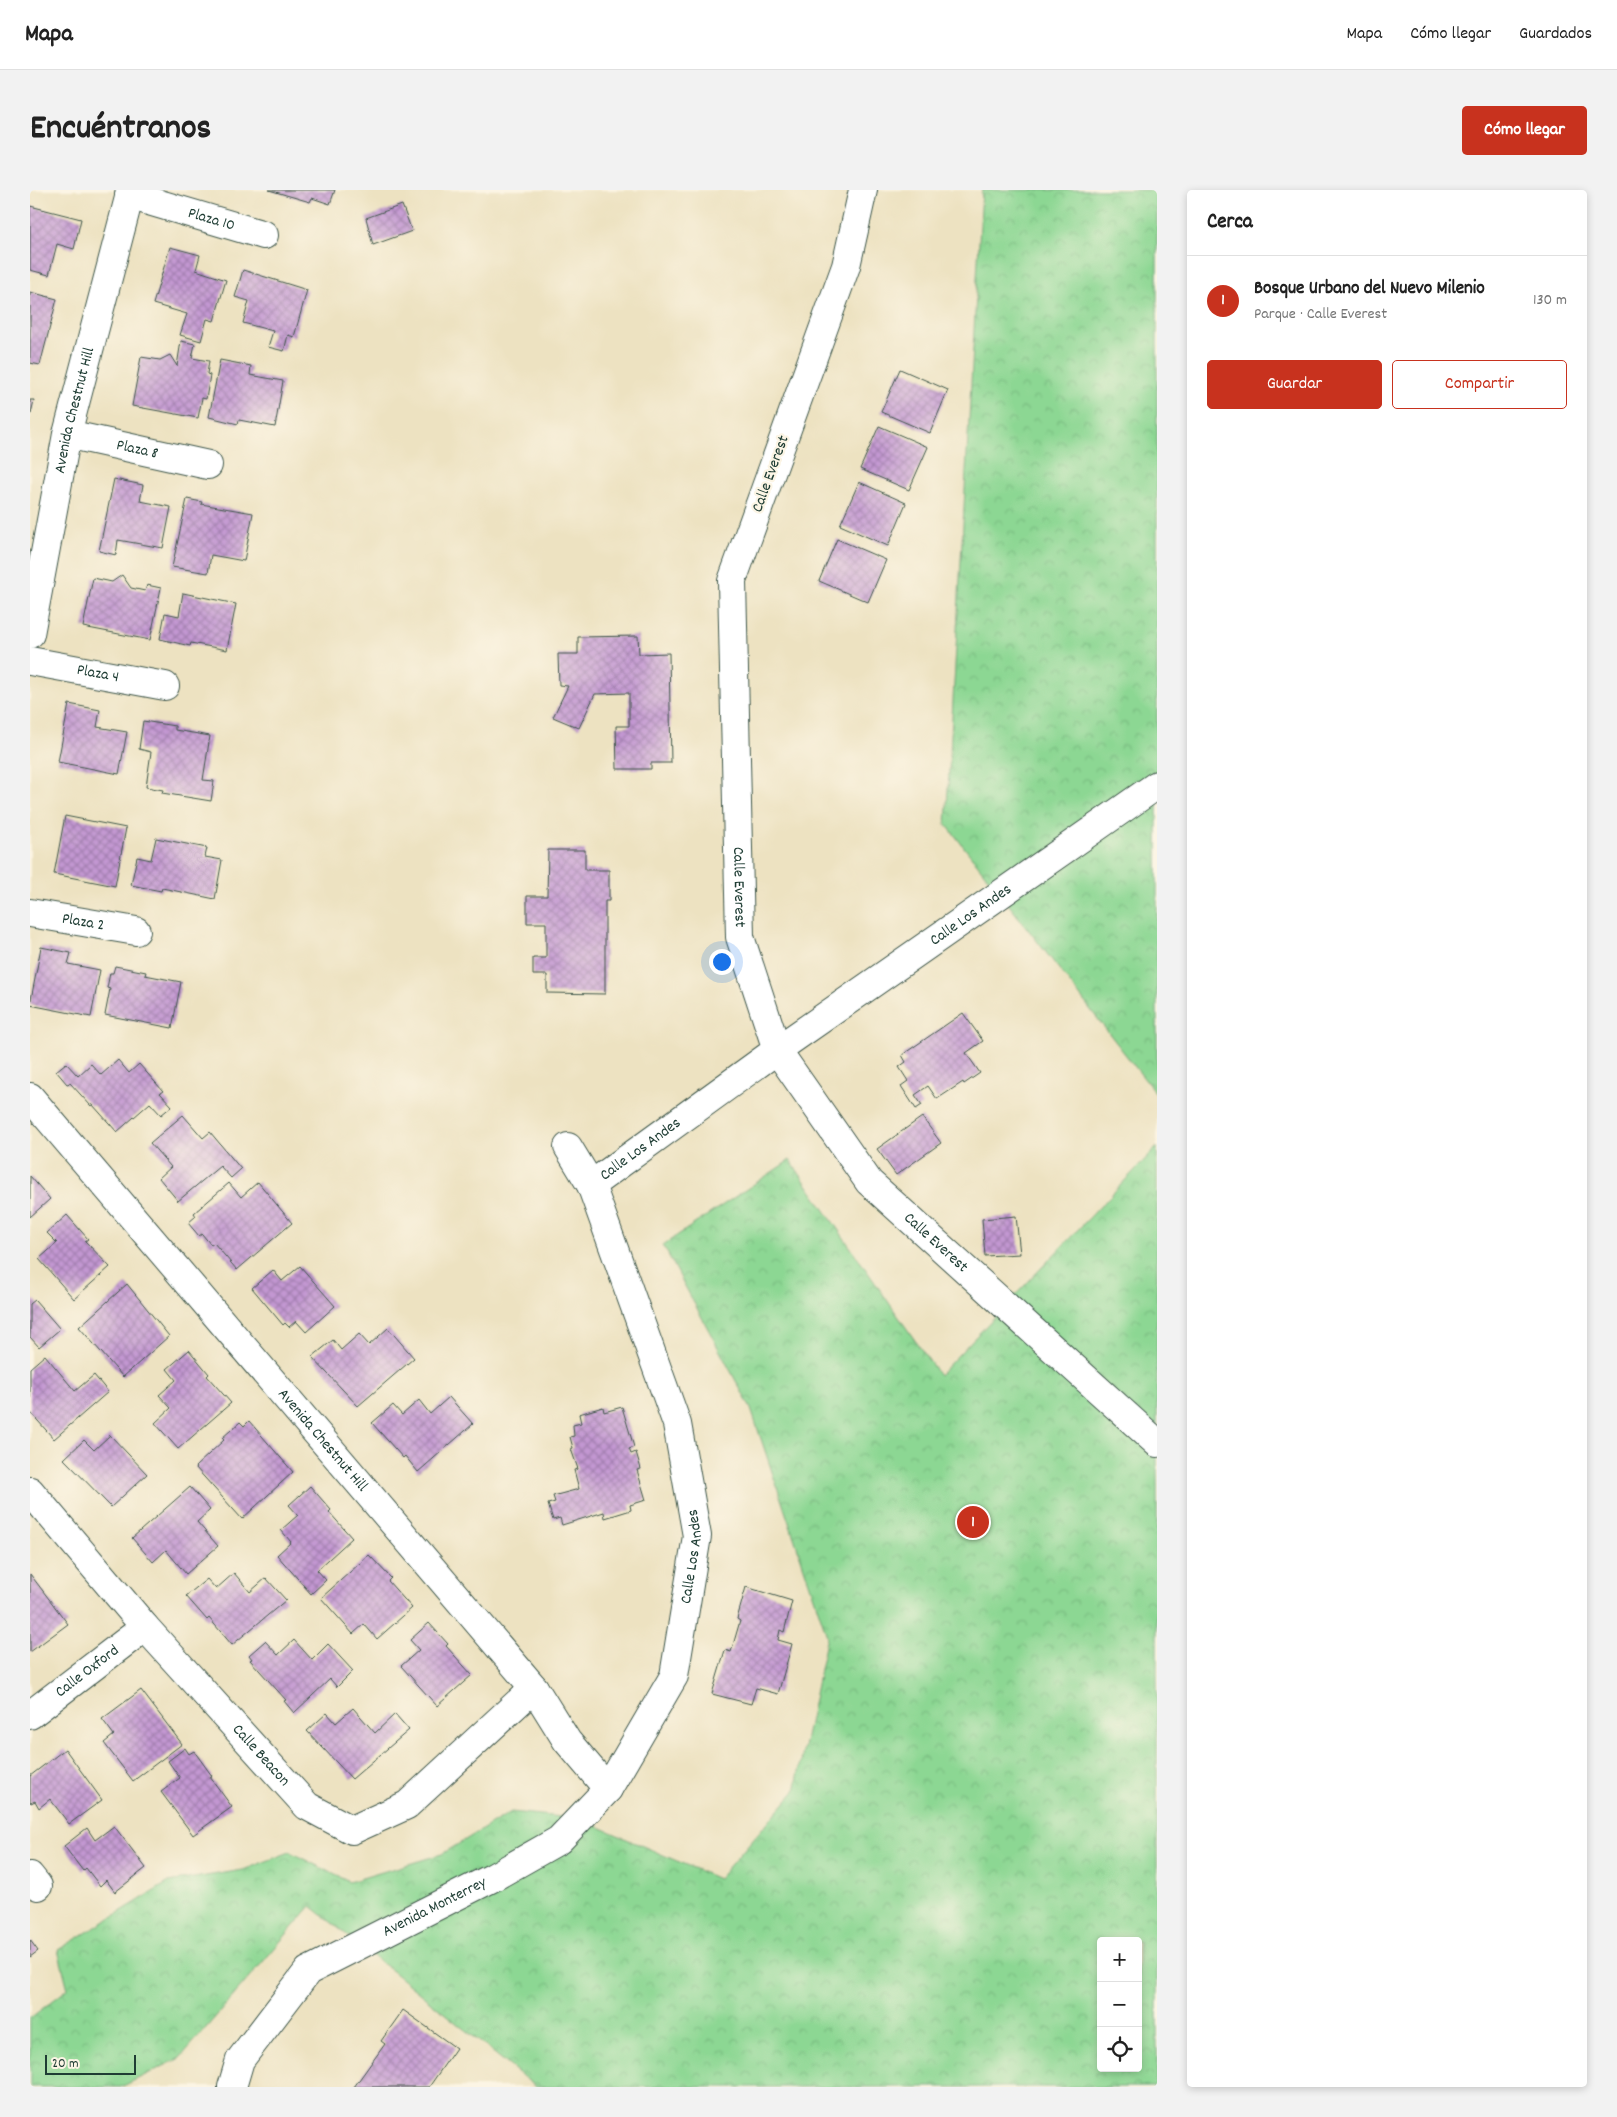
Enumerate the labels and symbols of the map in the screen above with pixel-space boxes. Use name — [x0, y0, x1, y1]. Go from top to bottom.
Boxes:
street label: Plaza 10 — [185, 202, 238, 237]
street label: Avenida Chestnut Hill — [48, 345, 101, 475]
street label: Calle Everest — [746, 432, 796, 516]
street label: Plaza 8 — [114, 434, 160, 465]
street label: Plaza 4 — [75, 658, 121, 689]
street label: Calle Everest — [726, 847, 751, 928]
street label: Calle Los Andes — [925, 878, 1017, 952]
street label: Plaza 2 — [60, 907, 106, 937]
your location — [709, 949, 735, 975]
street label: Calle Los Andes — [595, 1112, 686, 1186]
street label: Calle Everest — [898, 1207, 973, 1278]
street label: Avenida Chestnut Hill — [272, 1384, 373, 1497]
pin: 1 — [957, 1503, 989, 1541]
street label: Calle Los Andes — [675, 1507, 709, 1605]
street label: Calle Oxford — [50, 1639, 124, 1703]
street label: Calle Beacon — [227, 1719, 295, 1791]
street label: Avenida Monterrey — [379, 1871, 491, 1943]
scale bar — [45, 2052, 136, 2075]

